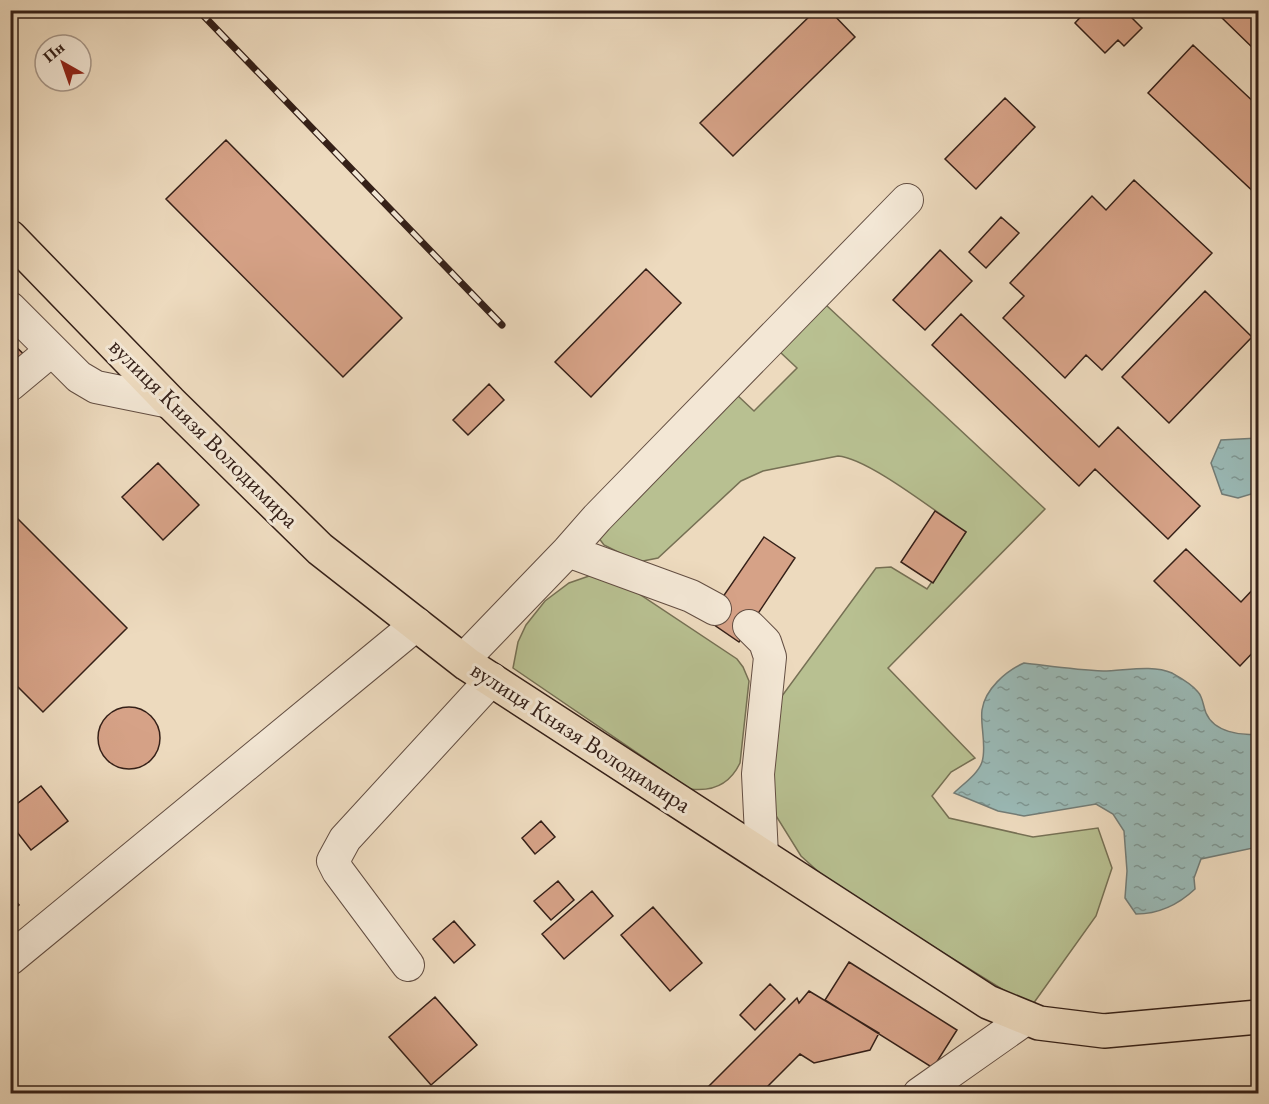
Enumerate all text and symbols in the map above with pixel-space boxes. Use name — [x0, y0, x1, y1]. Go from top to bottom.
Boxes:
north arrow — [33, 33, 93, 93]
text: Пн — [39, 37, 69, 67]
street label: вулиця Князя Володимира — [103, 331, 306, 535]
street label: вулиця Князя Володимира — [465, 654, 698, 820]

